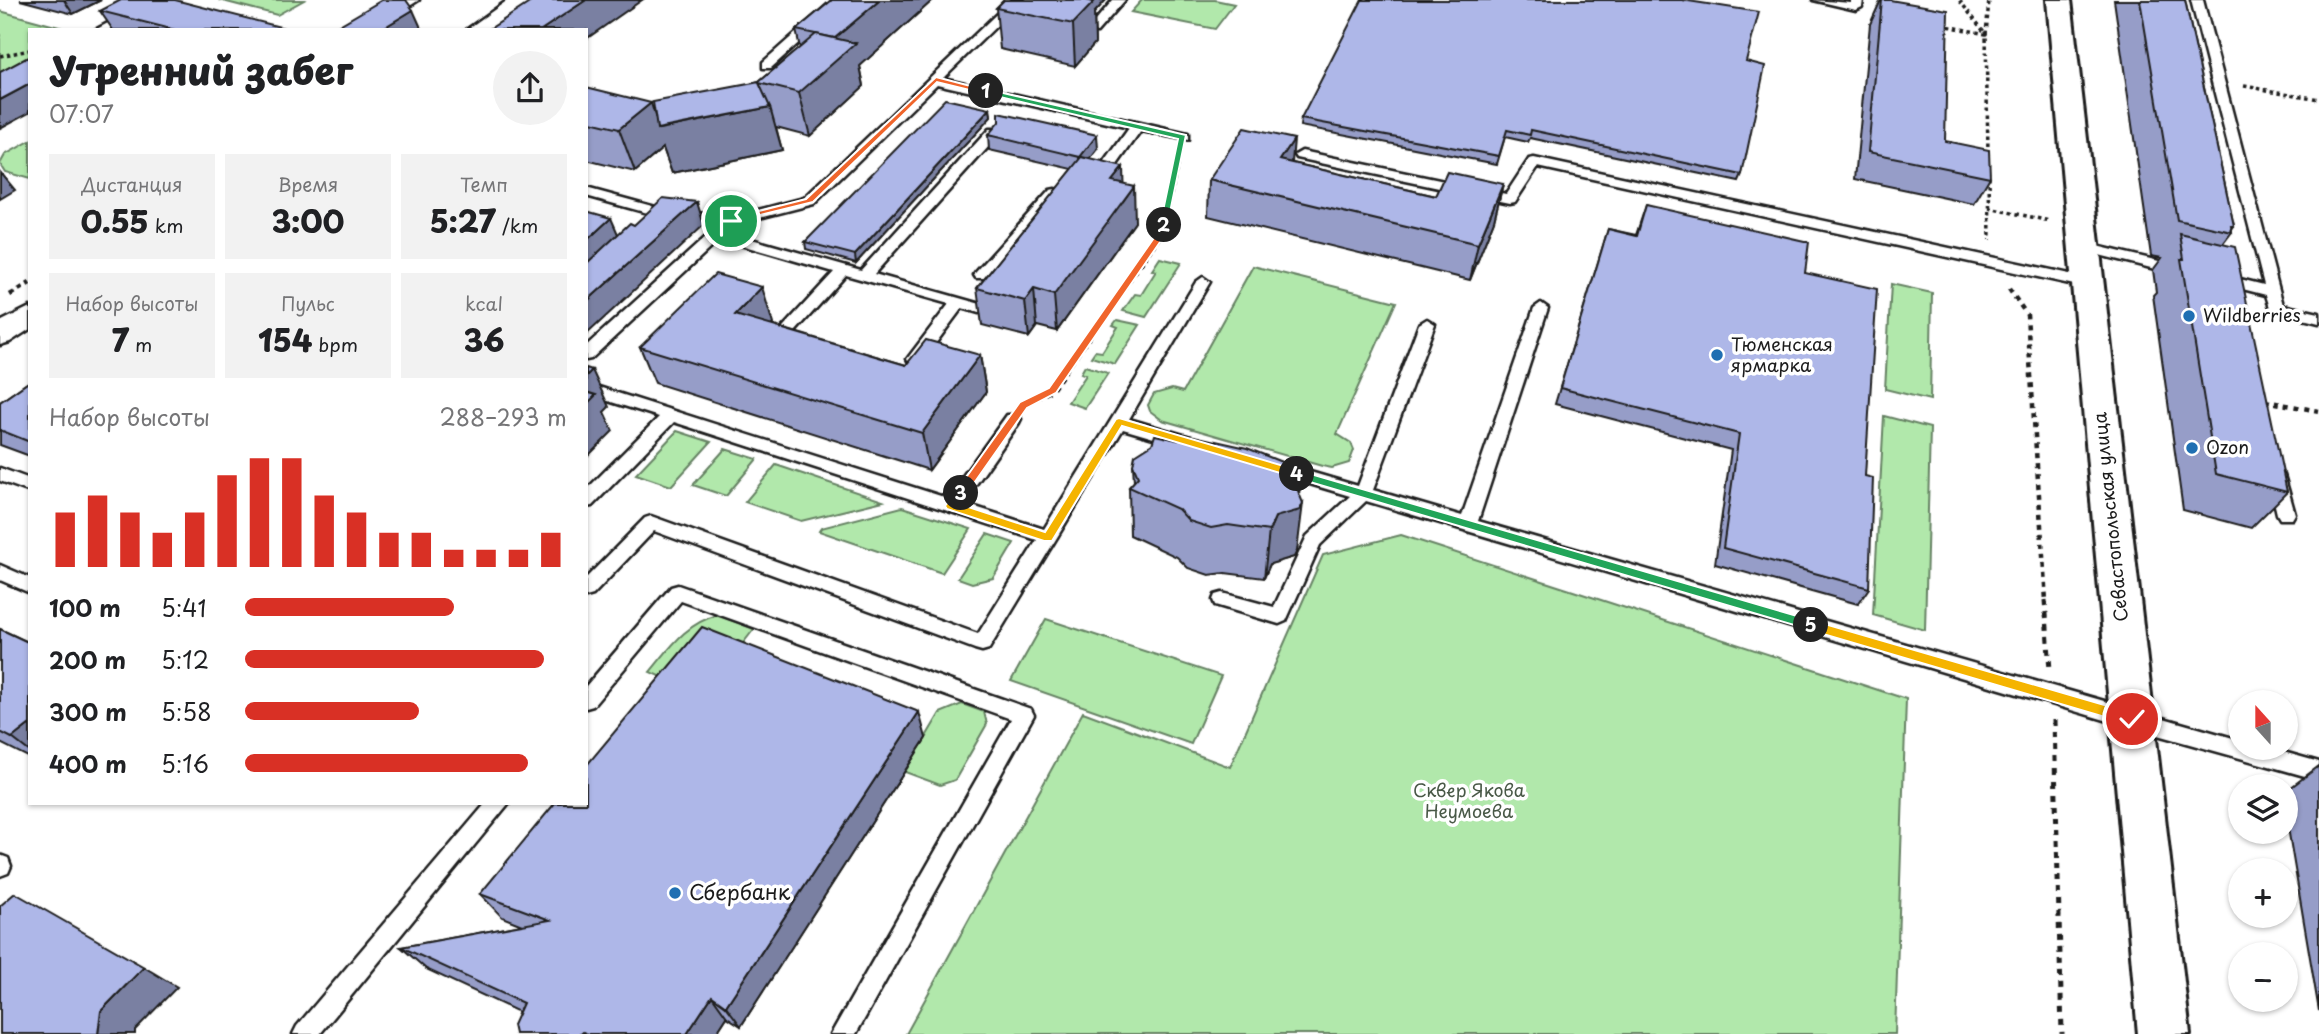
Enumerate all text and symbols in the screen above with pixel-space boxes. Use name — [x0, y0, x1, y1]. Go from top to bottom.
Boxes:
text: Утренний забег — [49, 41, 353, 98]
button: share — [493, 51, 567, 125]
pin: 1 — [968, 74, 1004, 108]
text: 1 — [981, 76, 990, 104]
text: 07:07 — [49, 96, 114, 131]
text: Дистанция — [82, 170, 182, 198]
text: Время — [278, 170, 338, 198]
text: Темп — [460, 170, 508, 198]
pin — [701, 191, 761, 251]
text: 0.55 — [81, 198, 149, 243]
text: 3:00 — [272, 198, 344, 243]
text: 5:27 — [430, 198, 496, 243]
icon: arrive — [712, 202, 750, 240]
pin: 2 — [1146, 208, 1182, 243]
text: 2 — [1157, 210, 1170, 238]
text: km — [149, 211, 183, 239]
text: /km — [496, 211, 538, 239]
text: Набор высоты — [65, 289, 199, 317]
text: Пульс — [281, 289, 335, 317]
text: kcal — [465, 289, 503, 317]
place label: Wildberries — [2203, 301, 2301, 328]
marker: Wildberries — [2181, 308, 2197, 324]
text: 7 — [112, 317, 129, 362]
text: 154 — [258, 317, 312, 362]
text: 36 — [464, 317, 504, 362]
text: m — [129, 330, 152, 358]
text: bpm — [312, 330, 358, 358]
place label: Тюменская ярмарка — [1731, 330, 1833, 378]
marker: Тюменская ярмарка — [1709, 347, 1725, 363]
text: Набор высоты — [49, 399, 210, 434]
text: 288–293 m — [439, 399, 567, 434]
street label: Севастопольская улица — [2085, 410, 2134, 623]
place label: Ozon — [2206, 433, 2249, 460]
marker: Ozon — [2184, 440, 2200, 456]
pin: 4 — [1280, 456, 1314, 491]
text: 4 — [1290, 459, 1303, 487]
pin: 3 — [944, 476, 978, 510]
text: 3 — [954, 478, 967, 506]
text: 100 m — [49, 590, 121, 625]
text: 5:41 — [161, 590, 207, 625]
pin: 5 — [1794, 608, 1828, 642]
text: 5 — [1804, 610, 1817, 638]
text: 200 m — [49, 642, 126, 677]
text: 5:12 — [161, 642, 209, 677]
pin — [2102, 689, 2162, 749]
north arrow — [2228, 690, 2298, 760]
map controls — [2228, 690, 2298, 1012]
text: 300 m — [49, 694, 127, 729]
text: 5:58 — [161, 694, 212, 729]
icon: check — [2113, 700, 2151, 738]
text: 400 m — [49, 746, 127, 781]
text: 5:16 — [161, 746, 209, 781]
button: layers — [2228, 774, 2298, 844]
park label: Сквер Якова Неумоева — [1413, 776, 1526, 824]
button: + — [2228, 858, 2298, 928]
place label: Сбербанк — [689, 875, 791, 907]
marker: Сбербанк — [667, 885, 683, 901]
button: − — [2228, 942, 2298, 1012]

